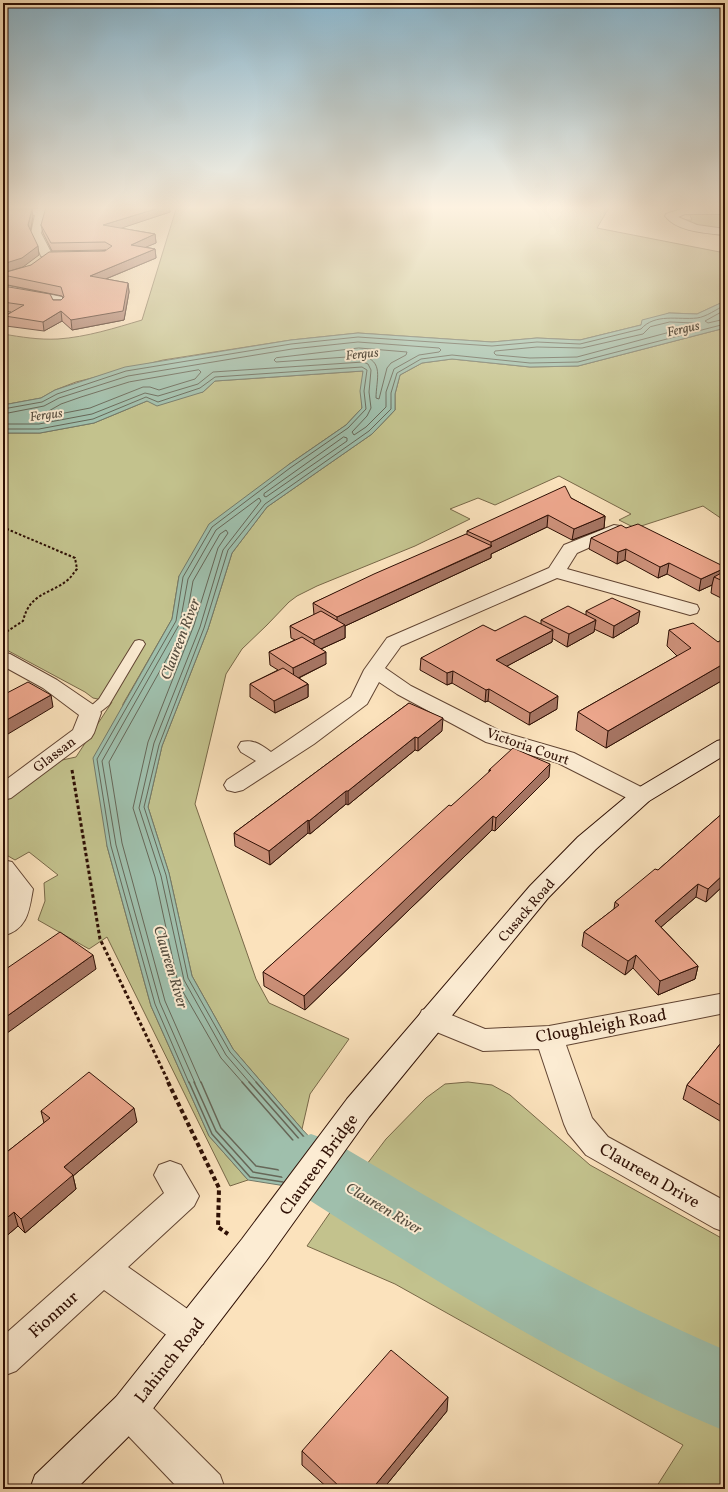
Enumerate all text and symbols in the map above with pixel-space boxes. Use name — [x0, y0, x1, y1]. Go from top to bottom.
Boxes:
water label: Fergus — [665, 317, 702, 342]
water label: Fergus — [345, 344, 380, 366]
water label: Fergus — [29, 405, 64, 427]
water label: Claureen River — [156, 595, 207, 683]
street label: Victoria Court — [483, 724, 572, 771]
street label: Glassan — [30, 733, 80, 777]
street label: Cusack Road — [494, 875, 560, 947]
water label: Claureen River — [147, 923, 192, 1012]
street label: Cloughleigh Road — [534, 1004, 669, 1049]
street label: Claureen Bridge — [275, 1109, 364, 1220]
street label: Claureen Drive — [595, 1138, 704, 1214]
water label: Claureen River — [341, 1178, 426, 1241]
street label: Fionnur — [24, 1286, 84, 1344]
street label: Lahinch Road — [130, 1313, 211, 1408]

